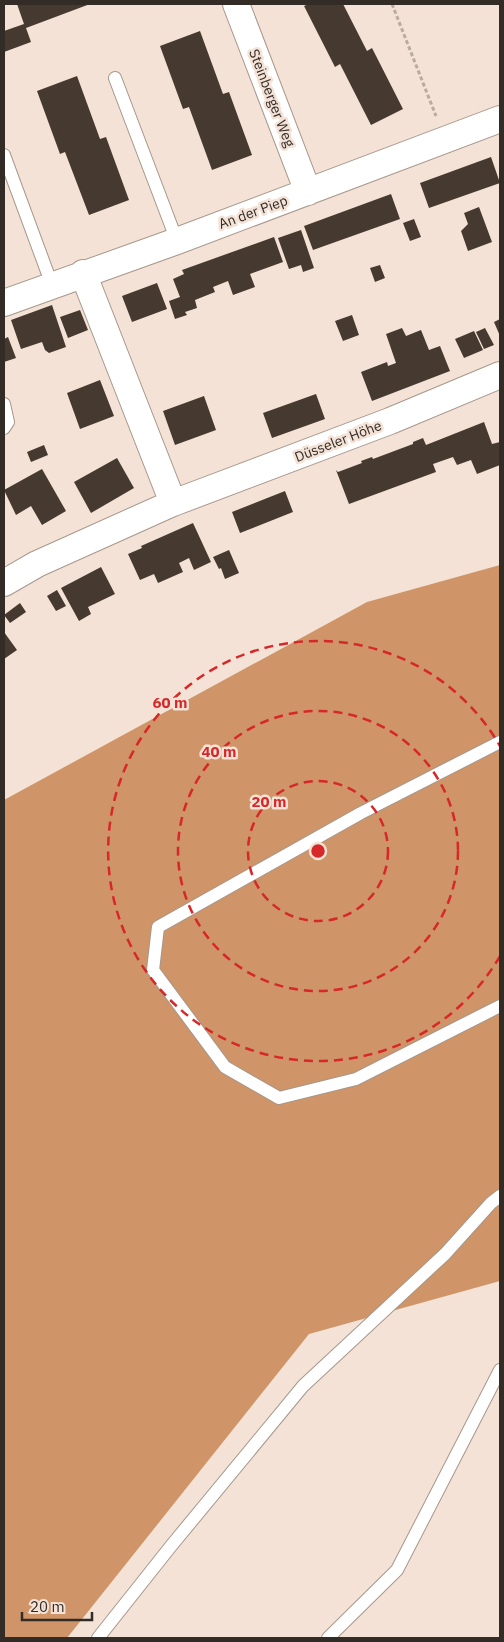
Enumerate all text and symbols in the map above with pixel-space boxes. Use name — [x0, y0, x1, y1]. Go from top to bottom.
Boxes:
street label: Steinberger Weg — [245, 46, 299, 150]
street label: An der Piep — [216, 191, 290, 233]
street label: Düsseler Höhe — [292, 416, 384, 466]
text: 60 m — [153, 693, 187, 712]
text: 40 m — [202, 742, 236, 761]
text: 20 m — [252, 792, 286, 811]
centre of rings — [309, 842, 327, 860]
scale bar — [22, 1590, 92, 1622]
text: 20 m — [30, 1597, 65, 1616]

